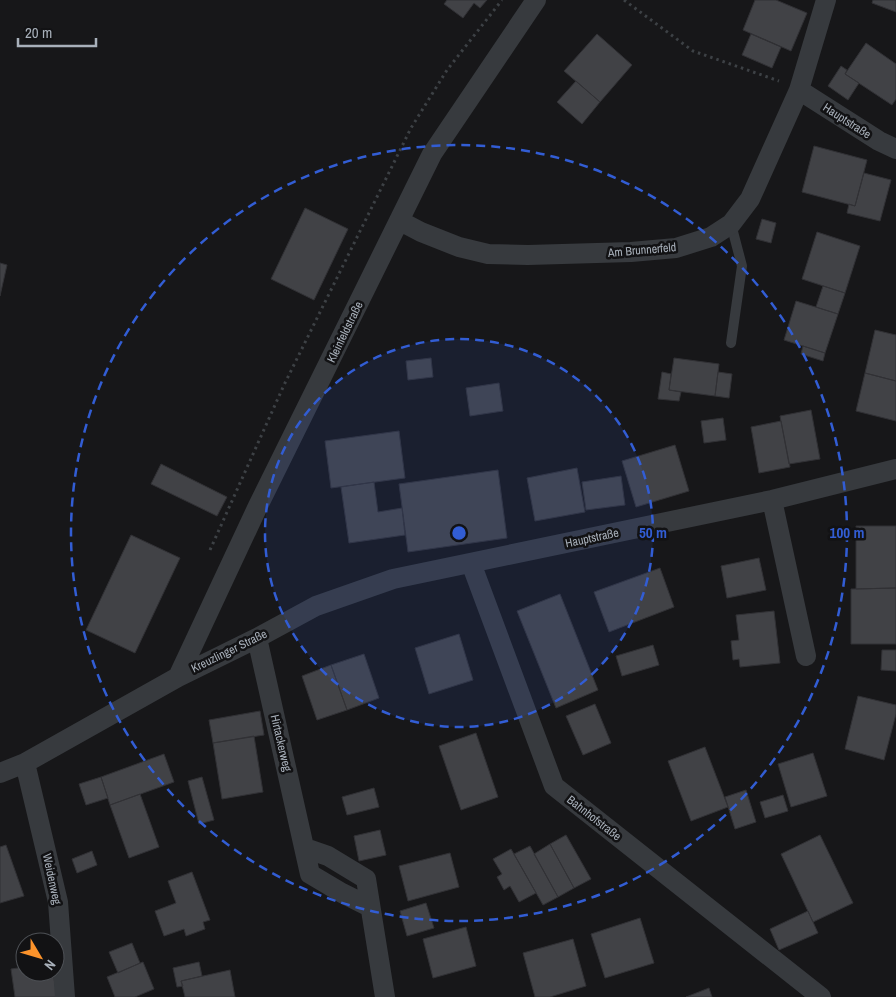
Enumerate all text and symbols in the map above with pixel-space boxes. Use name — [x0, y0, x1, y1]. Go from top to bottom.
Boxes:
scale bar — [18, 15, 95, 47]
text: 20 m — [25, 22, 52, 43]
street label: Hauptstraße — [820, 100, 874, 142]
street label: Am Brunnerfeld — [606, 239, 677, 261]
street label: Kleinfeldstraße — [323, 299, 367, 365]
text: 50 m — [639, 522, 667, 543]
text: 100 m — [830, 522, 864, 543]
centre of rings — [450, 524, 468, 542]
street label: Hauptstraße — [564, 525, 620, 551]
street label: Kreuzlinger Straße — [188, 626, 270, 676]
street label: Hirtackerweg — [267, 713, 295, 774]
street label: Bahnhofstraße — [564, 792, 624, 844]
street label: Weidenweg — [39, 852, 65, 907]
north arrow — [15, 932, 65, 982]
text: N — [41, 956, 60, 974]

